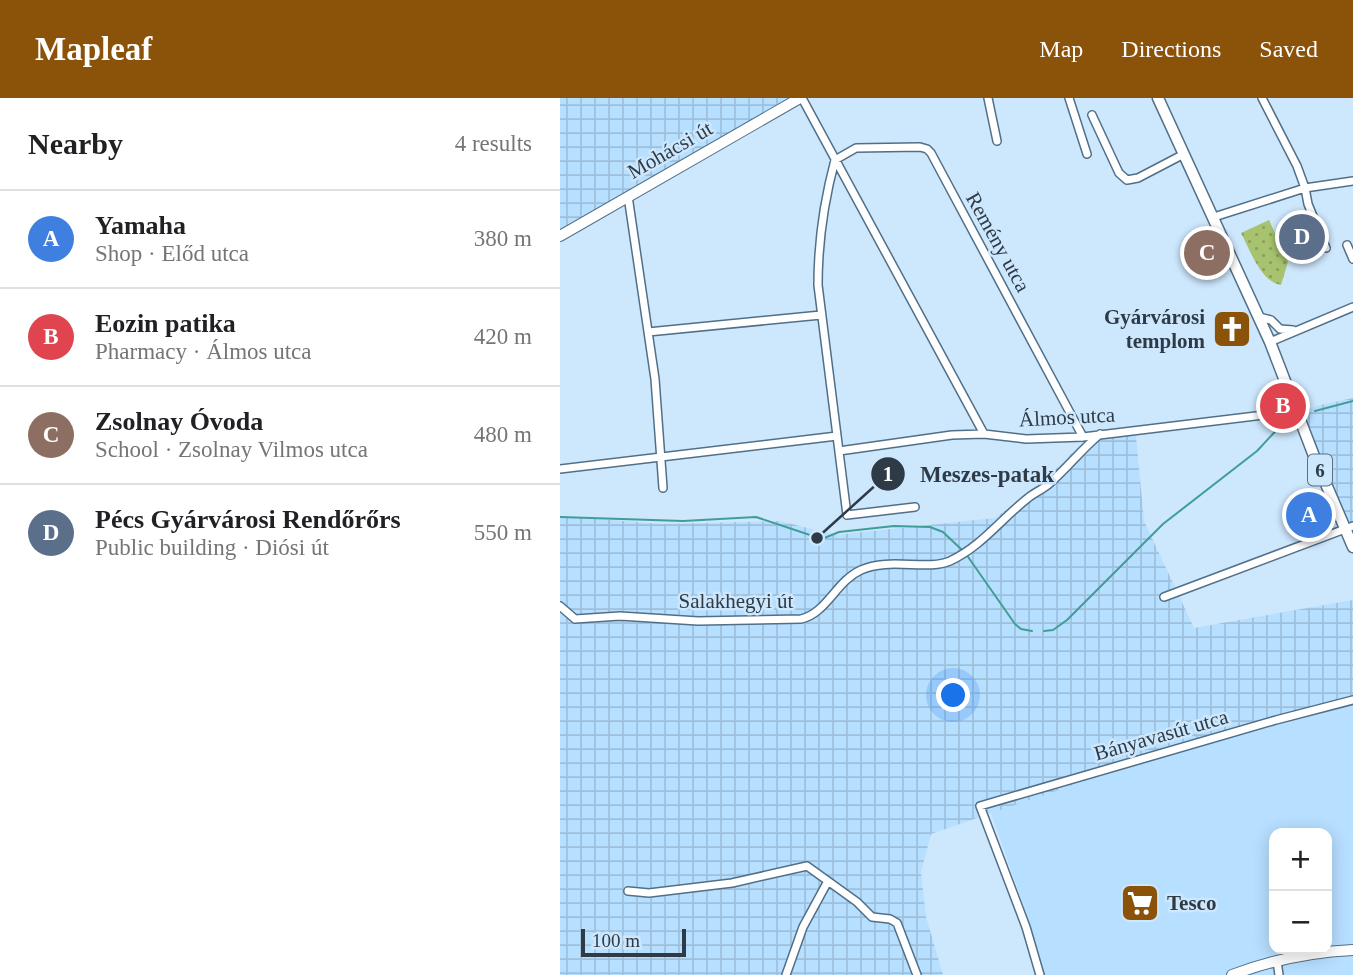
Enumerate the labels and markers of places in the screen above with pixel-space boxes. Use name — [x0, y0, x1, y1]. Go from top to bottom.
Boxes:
pin: D — [1279, 211, 1325, 263]
pin: C — [1184, 227, 1230, 279]
place label: Gyárvárosi templom — [1104, 305, 1205, 353]
church icon: Gyárvárosi templom — [1211, 308, 1253, 350]
pin: B — [1260, 380, 1306, 432]
callout: Meszes-patak — [871, 452, 1068, 496]
pin: A — [1286, 489, 1332, 541]
supermarket icon: Tesco — [1119, 882, 1161, 924]
place label: Tesco — [1167, 891, 1216, 915]

